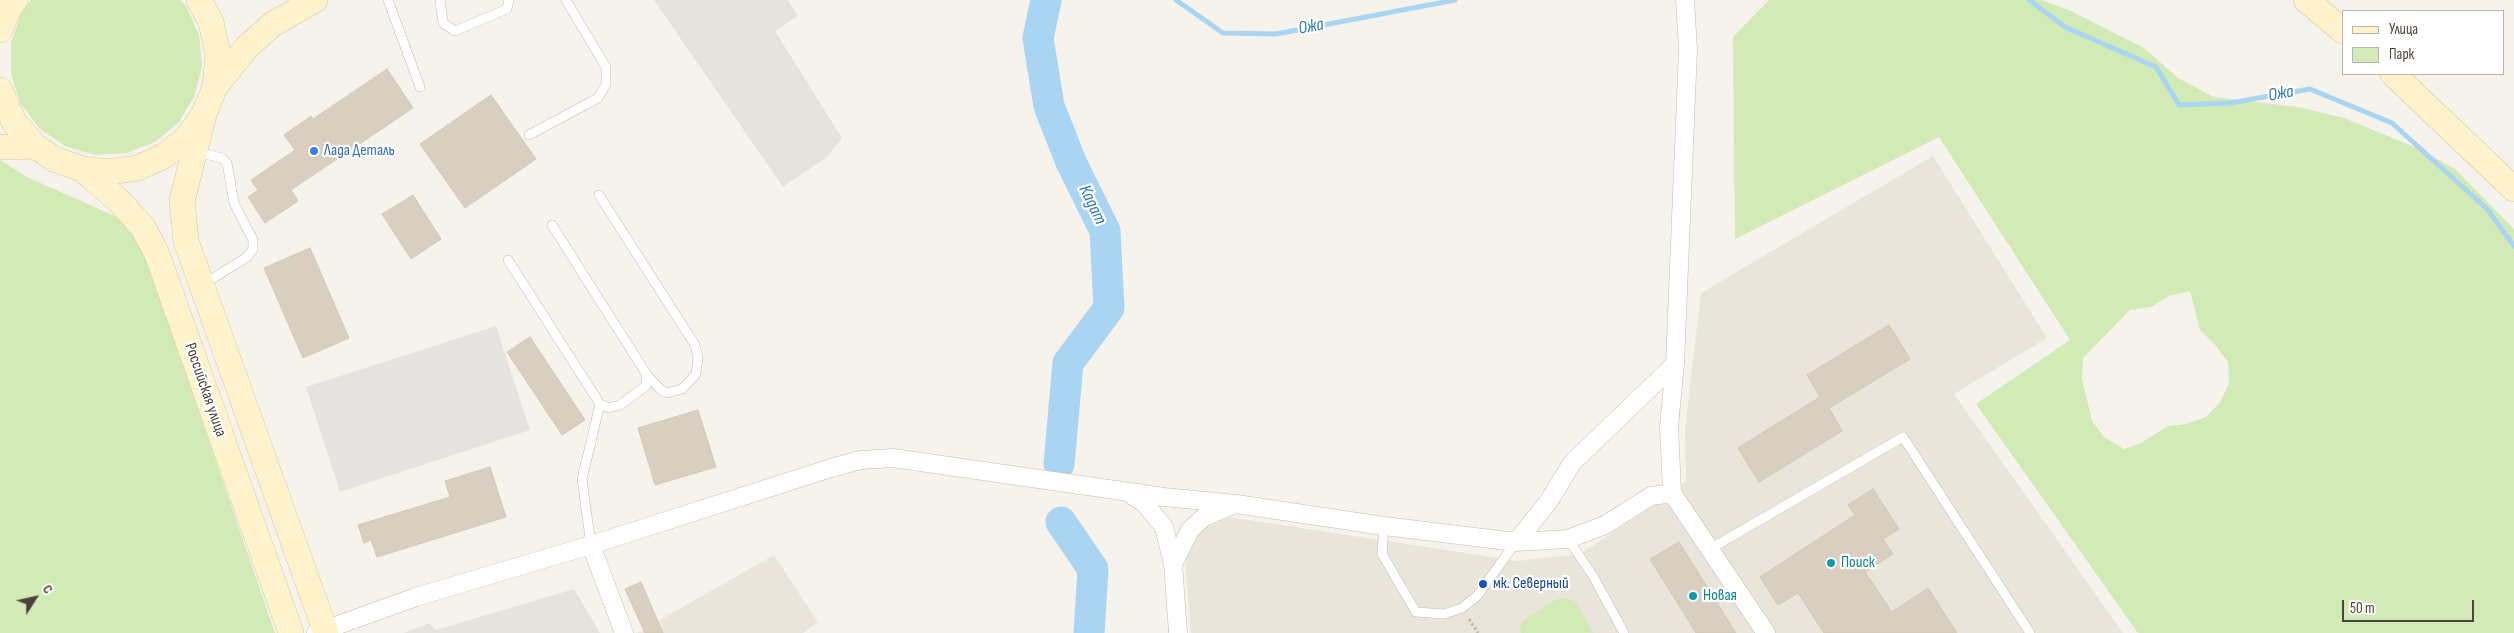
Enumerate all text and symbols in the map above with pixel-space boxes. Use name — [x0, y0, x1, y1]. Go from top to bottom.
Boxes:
legend — [2342, 10, 2504, 75]
water label: Ожа — [1296, 14, 1326, 40]
text: Улица — [2389, 20, 2418, 39]
text: Парк — [2389, 45, 2414, 64]
water label: Ожа — [2267, 81, 2295, 107]
place label: Лада Деталь — [324, 141, 395, 161]
marker: Лада Деталь — [308, 145, 320, 157]
water label: Кадат — [1073, 182, 1111, 228]
street label: Российская улица — [180, 341, 230, 439]
place label: Поиск — [1841, 553, 1875, 573]
marker: Поиск — [1825, 557, 1837, 569]
north arrow — [10, 573, 60, 623]
place label: мк. Северный — [1493, 574, 1569, 594]
marker: мк. Северный — [1477, 578, 1489, 590]
text: С — [39, 581, 57, 597]
place label: Новая — [1703, 586, 1737, 606]
marker: Новая — [1687, 590, 1699, 602]
scale bar — [2344, 590, 2476, 622]
text: 50 m — [2350, 599, 2375, 618]

